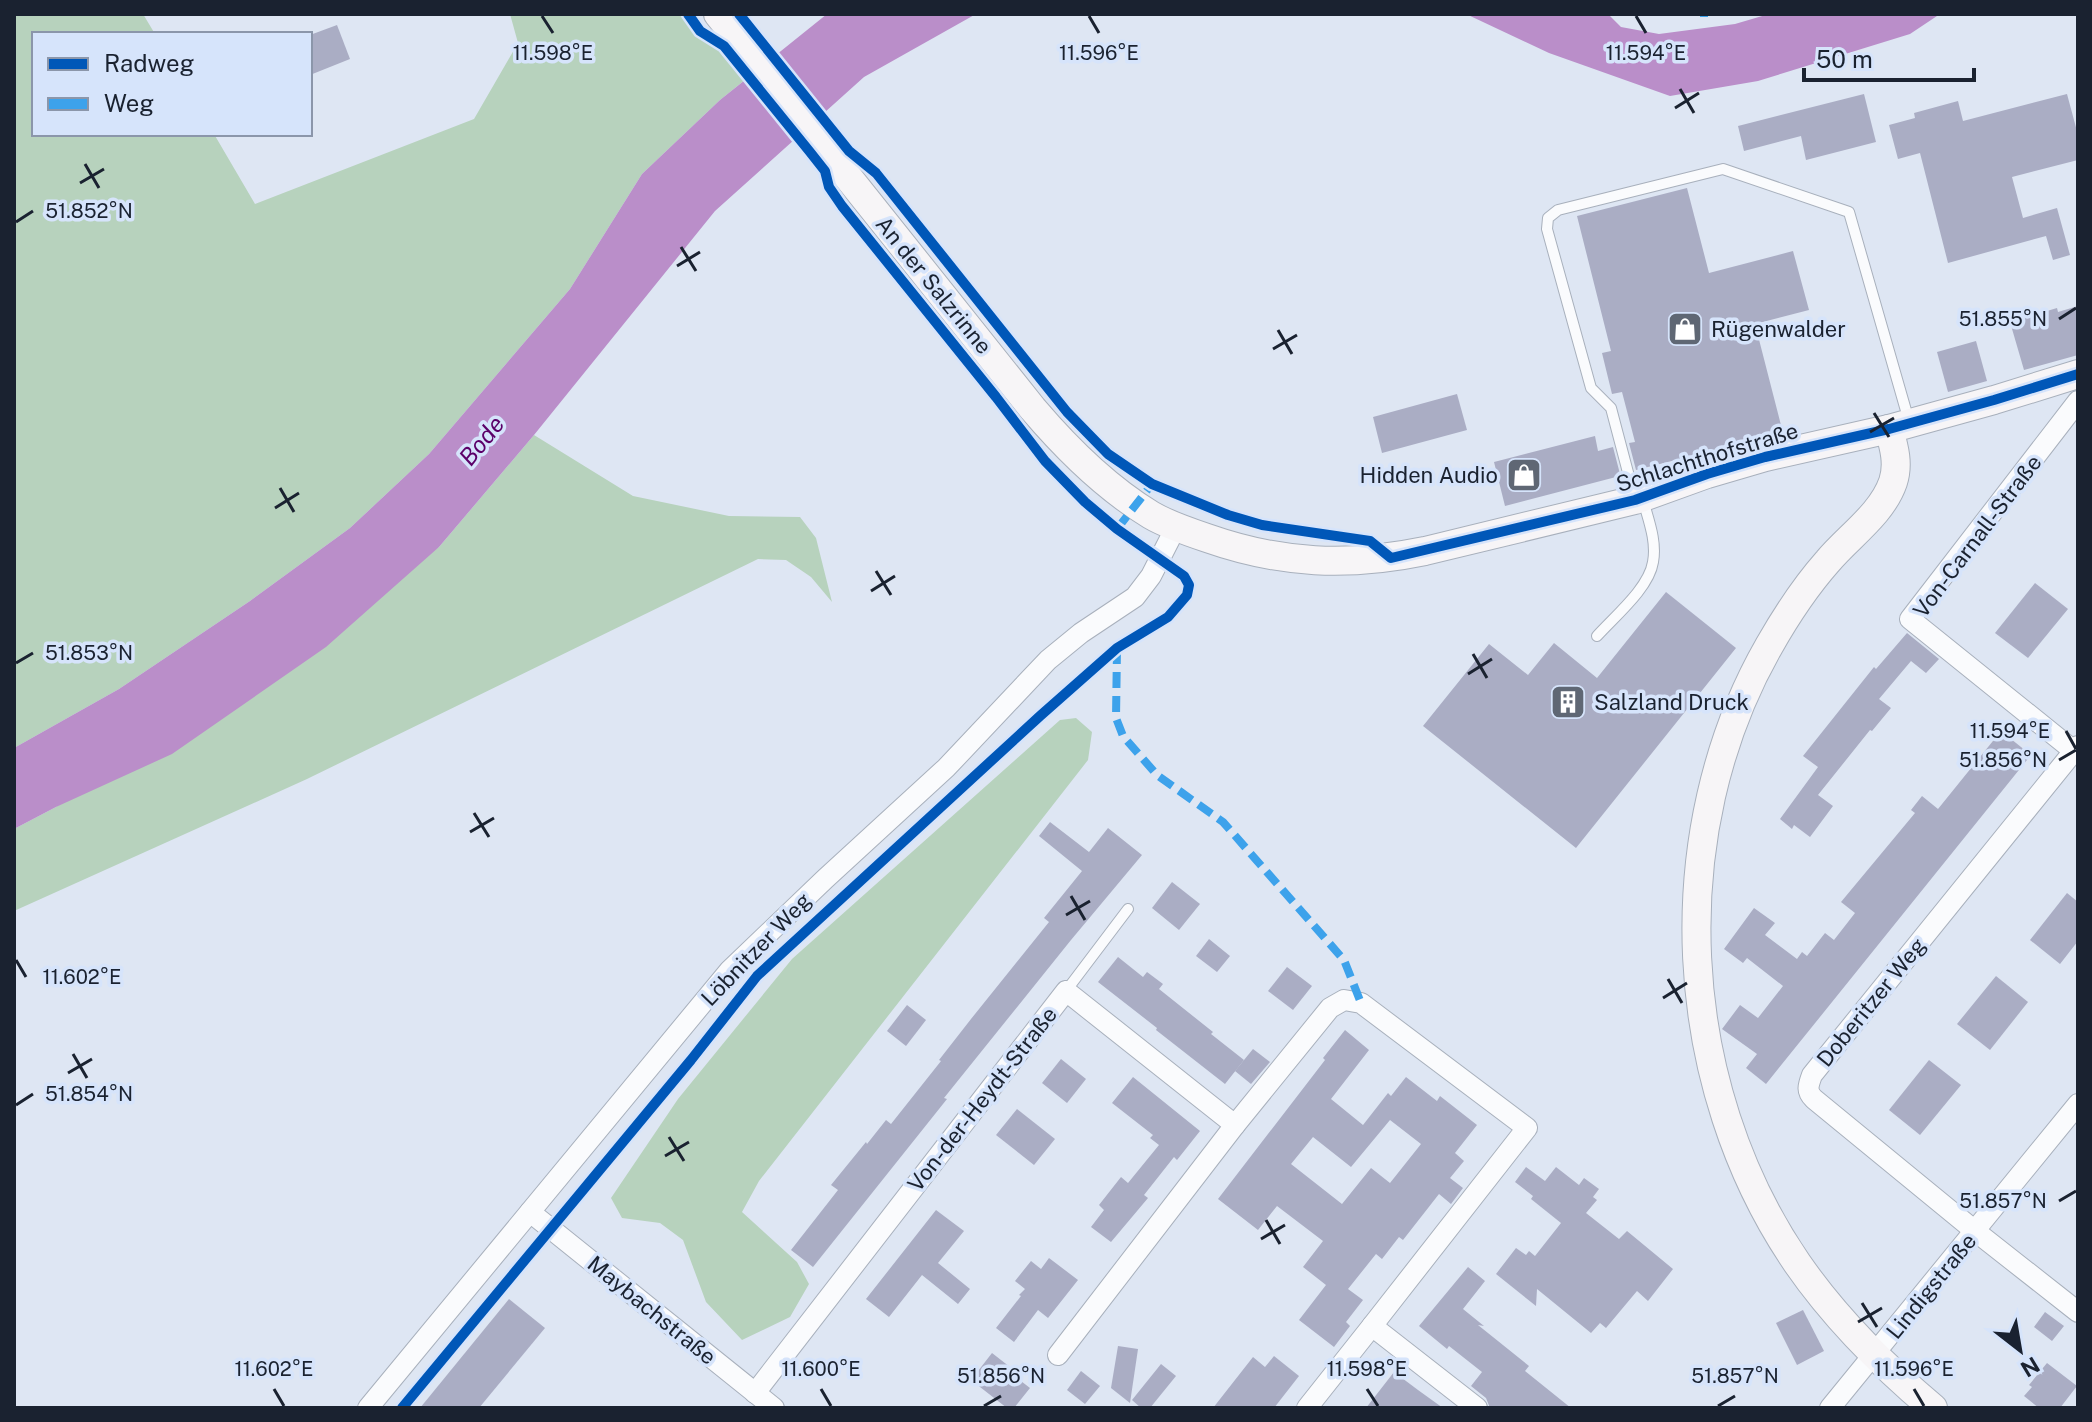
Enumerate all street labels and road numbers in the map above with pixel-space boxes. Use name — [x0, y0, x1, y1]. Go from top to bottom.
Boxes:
street label: An der Salzrinne — [871, 211, 997, 359]
street label: Schlachthofstraße — [1613, 417, 1801, 497]
street label: Von-Carnall-Straße — [1907, 450, 2047, 622]
street label: Löbnitzer Weg — [696, 887, 816, 1011]
street label: Doberitzer Weg — [1811, 932, 1931, 1072]
street label: Von-der-Heydt-Straße — [902, 1002, 1062, 1196]
street label: Lindigstraße — [1881, 1228, 1981, 1344]
street label: Maybachstraße — [583, 1250, 721, 1370]

